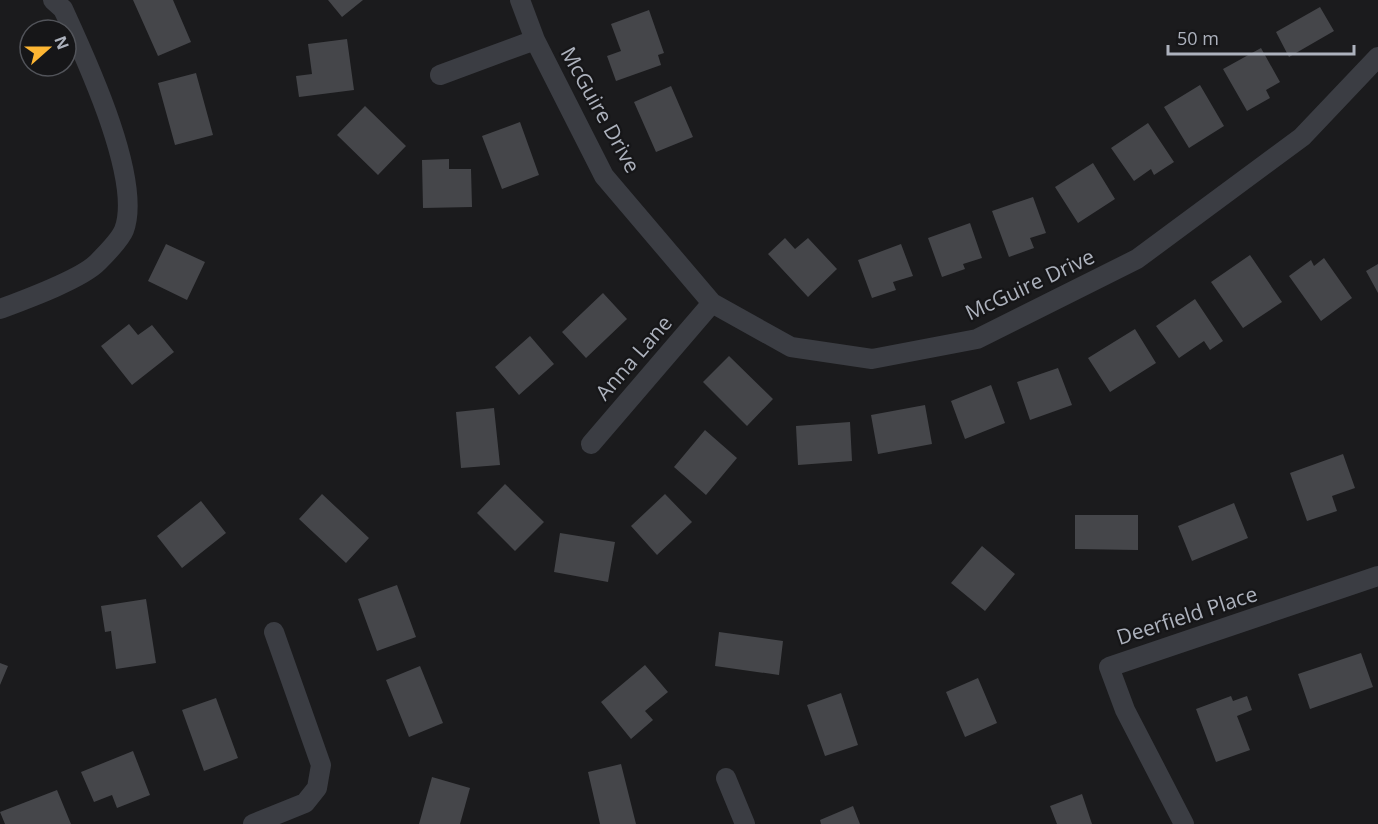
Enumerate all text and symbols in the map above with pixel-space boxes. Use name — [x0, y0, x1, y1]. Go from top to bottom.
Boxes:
north arrow — [18, 18, 78, 78]
scale bar — [1168, 18, 1354, 56]
text: 50 m — [1177, 26, 1219, 50]
text: N — [49, 33, 75, 53]
street label: McGuire Drive — [555, 42, 647, 177]
street label: McGuire Drive — [960, 242, 1099, 326]
street label: Anna Lane — [589, 309, 678, 406]
street label: Deerfield Place — [1113, 579, 1261, 651]

